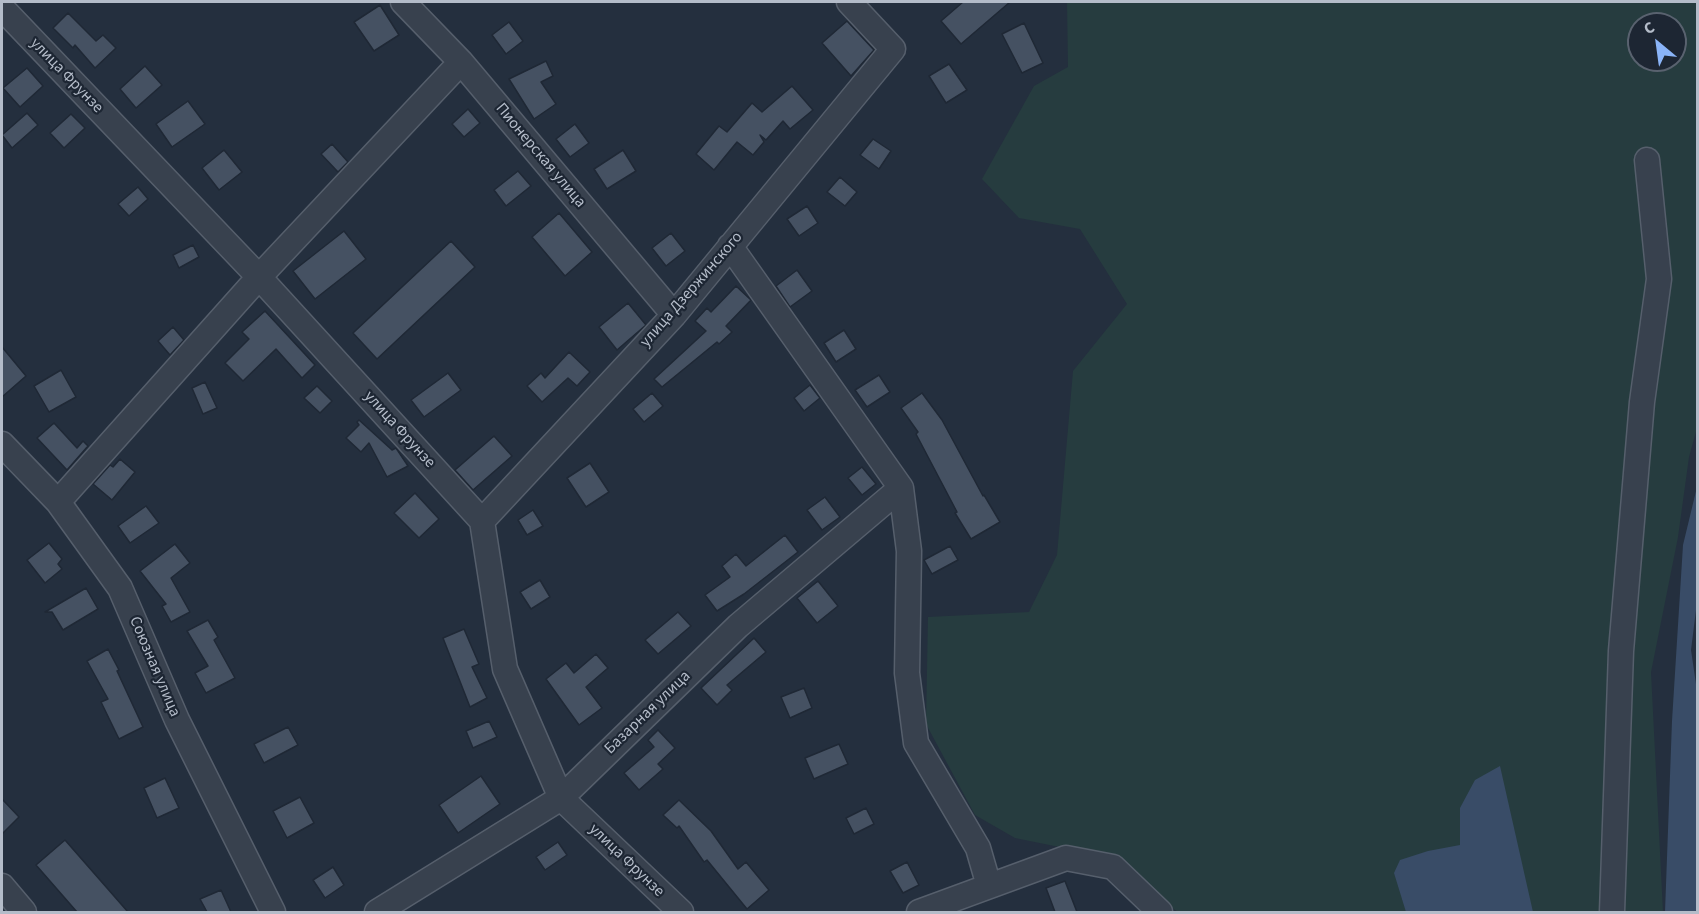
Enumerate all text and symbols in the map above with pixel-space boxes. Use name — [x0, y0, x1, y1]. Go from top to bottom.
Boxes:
north arrow — [1627, 12, 1687, 72]
text: С — [1640, 16, 1659, 40]
street label: улица Фрунзе — [25, 34, 107, 118]
street label: Пионерская улица — [491, 100, 589, 212]
street label: улица Дзержинского — [637, 228, 747, 352]
street label: улица Фрунзе — [359, 387, 439, 473]
street label: Союзная улица — [124, 614, 184, 720]
street label: Базарная улица — [601, 667, 695, 759]
street label: улица Фрунзе — [584, 820, 668, 902]

